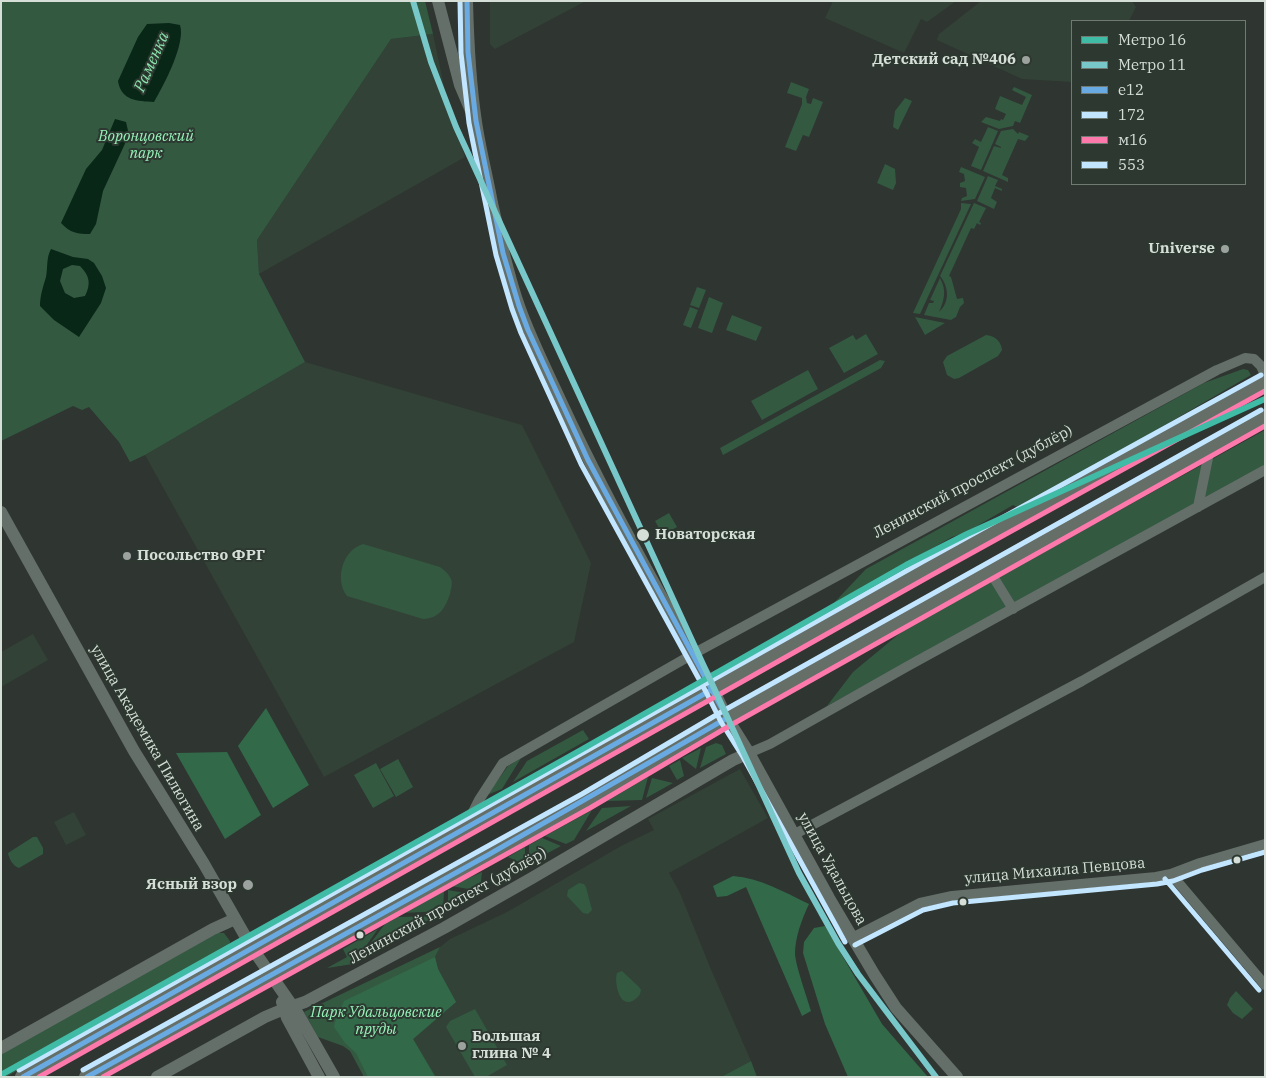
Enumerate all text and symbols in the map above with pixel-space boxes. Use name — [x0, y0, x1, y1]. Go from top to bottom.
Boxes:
legend — [1071, 20, 1246, 185]
water label: Раменка — [130, 29, 174, 95]
text: Метро 16 — [1118, 30, 1186, 49]
place label: Детский сад №406 — [872, 51, 1016, 69]
marker: Детский сад №406 — [1020, 54, 1032, 66]
text: Метро 11 — [1118, 55, 1186, 74]
text: е12 — [1118, 80, 1144, 99]
text: 172 — [1118, 105, 1145, 124]
park label: Воронцовский парк — [98, 128, 194, 163]
text: м16 — [1118, 130, 1147, 149]
text: 553 — [1118, 155, 1145, 174]
place label: Universe — [1148, 240, 1215, 258]
marker: Universe — [1219, 243, 1231, 255]
street label: Ленинский проспект (дублёр) — [870, 422, 1076, 542]
place label: Новаторская — [655, 526, 755, 544]
marker: Новаторская — [635, 527, 651, 543]
place label: Посольство ФРГ — [137, 547, 265, 565]
marker: Посольство ФРГ — [121, 550, 133, 562]
street label: улица Академика Пилюгина — [86, 642, 208, 834]
street label: улица Удальцова — [794, 810, 870, 928]
street label: Ленинский проспект (дублёр) — [346, 844, 550, 968]
street label: улица Михаила Певцова — [964, 854, 1146, 888]
unlabelled marker — [1232, 855, 1242, 865]
place label: Ясный взор — [146, 876, 237, 894]
marker: Ясный взор — [241, 878, 255, 892]
unlabelled marker — [958, 897, 968, 907]
unlabelled marker — [355, 930, 365, 940]
park label: Парк Удальцовские пруды — [310, 1004, 442, 1039]
place label: Большая глина № 4 — [472, 1028, 551, 1063]
marker: Большая глина № 4 — [456, 1040, 468, 1052]

